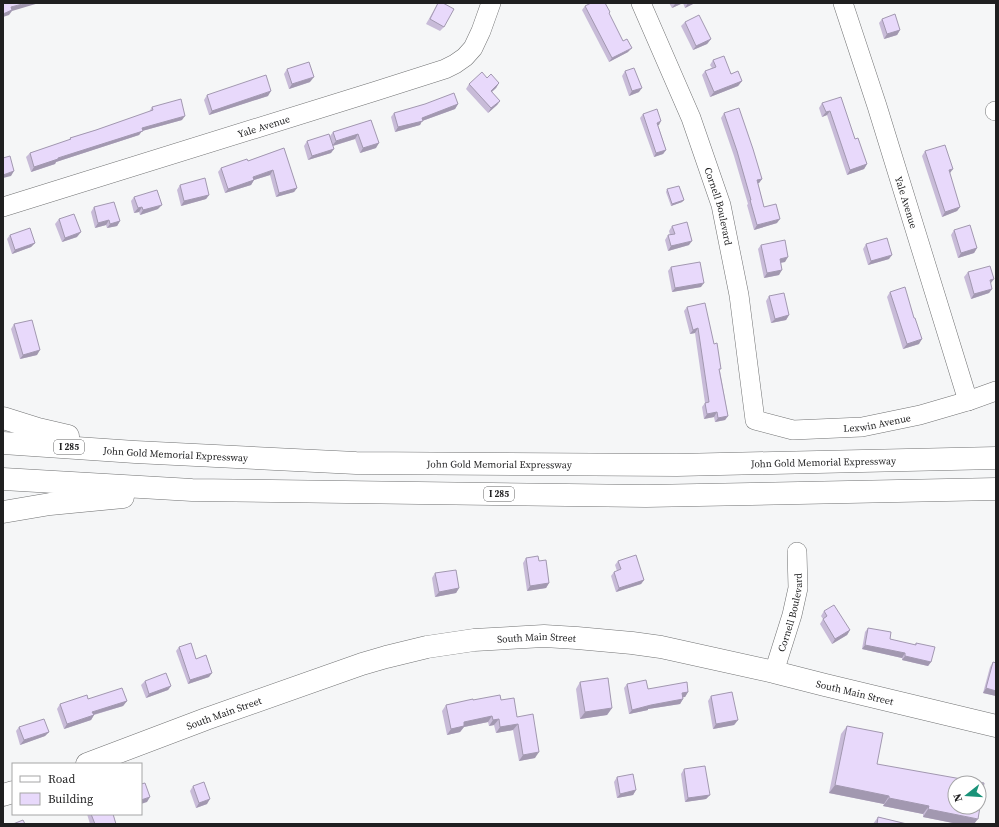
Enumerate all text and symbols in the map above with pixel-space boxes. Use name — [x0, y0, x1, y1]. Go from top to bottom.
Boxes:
street label: Yale Avenue — [236, 112, 292, 141]
street label: Cornell Boulevard — [701, 165, 735, 247]
street label: Yale Avenue — [892, 175, 920, 230]
street label: Lexwin Avenue — [843, 411, 912, 435]
road number: I 285 — [54, 440, 84, 454]
street label: John Gold Memorial Expressway — [102, 444, 249, 465]
street label: John Gold Memorial Expressway — [750, 454, 897, 470]
street label: John Gold Memorial Expressway — [426, 457, 573, 471]
road number: I 285 — [484, 487, 514, 501]
street label: Cornell Boulevard — [775, 573, 805, 653]
street label: South Main Street — [497, 630, 577, 646]
street label: South Main Street — [815, 677, 895, 708]
street label: South Main Street — [184, 694, 264, 733]
legend — [12, 763, 142, 815]
text: Road — [48, 771, 75, 787]
north arrow — [947, 775, 987, 815]
text: Building — [48, 791, 93, 807]
text: N — [950, 792, 966, 804]

